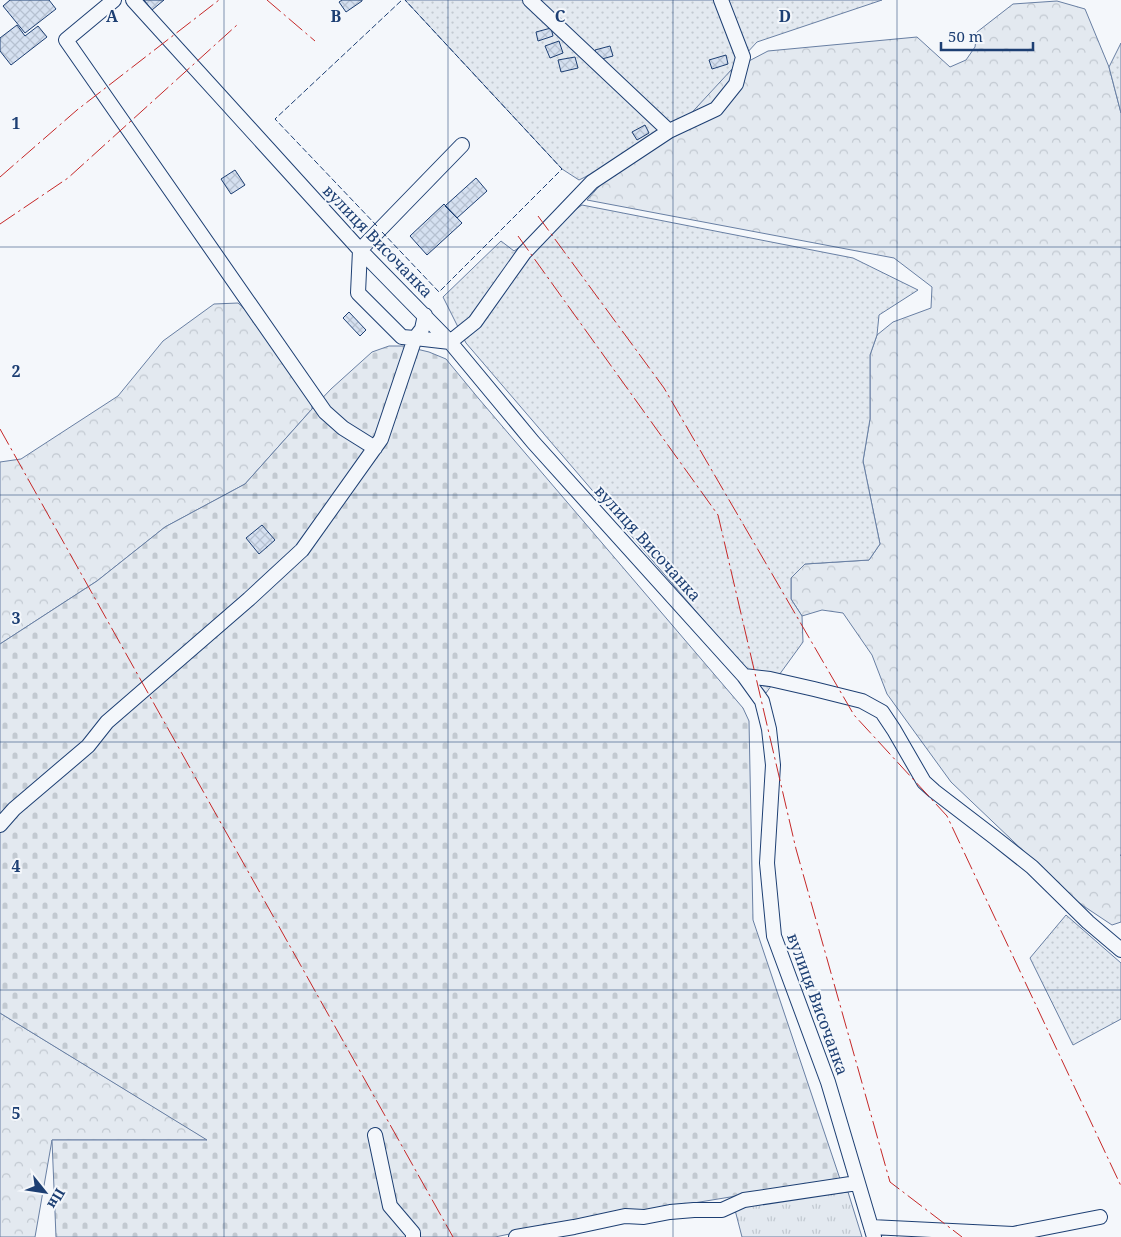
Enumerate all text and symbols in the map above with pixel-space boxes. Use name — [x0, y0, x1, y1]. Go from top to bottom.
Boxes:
text: A — [106, 5, 119, 27]
text: B — [331, 5, 342, 27]
text: C — [555, 5, 566, 27]
text: D — [779, 5, 791, 27]
scale bar — [941, 20, 1034, 52]
text: 50 m — [948, 26, 983, 46]
text: 1 — [11, 112, 21, 134]
street label: вулиця Височанка — [318, 180, 438, 302]
text: 2 — [11, 360, 21, 382]
street label: вулиця Височанка — [590, 480, 706, 606]
text: 3 — [11, 607, 21, 629]
text: 4 — [11, 855, 21, 877]
street label: вулиця Височанка — [782, 930, 854, 1078]
text: 5 — [11, 1102, 21, 1124]
north arrow — [20, 1167, 70, 1217]
text: Пн — [43, 1185, 70, 1213]

